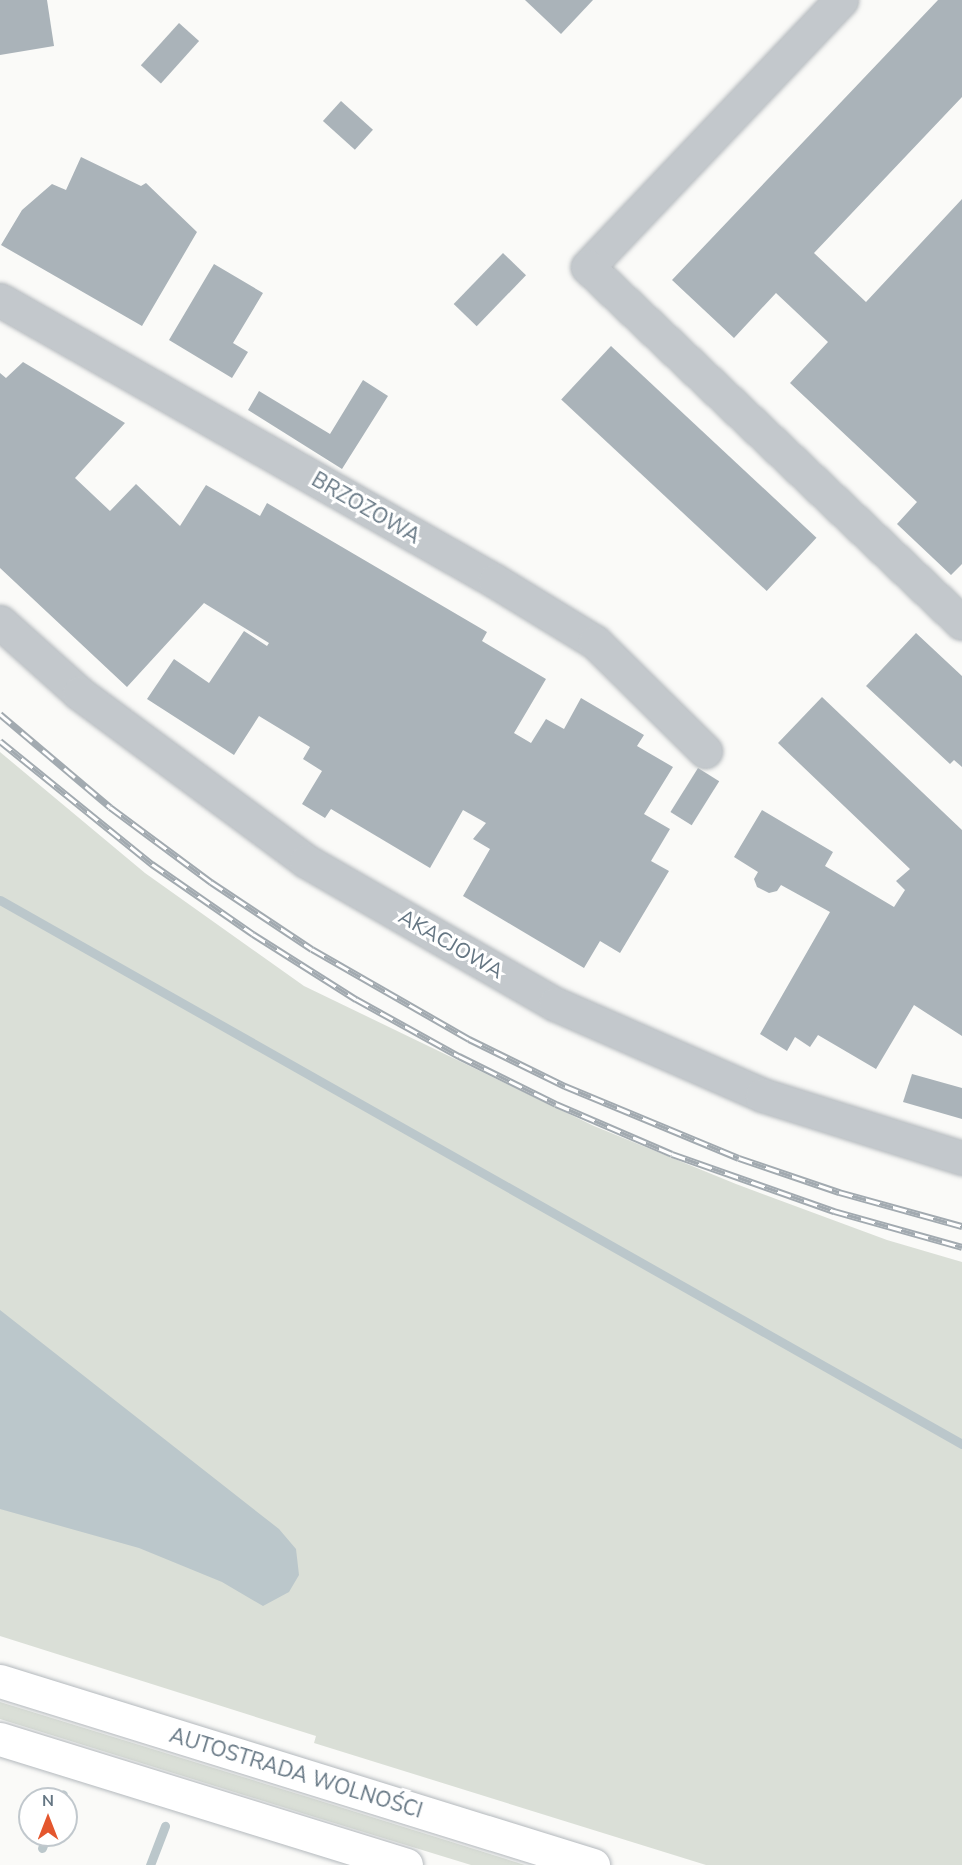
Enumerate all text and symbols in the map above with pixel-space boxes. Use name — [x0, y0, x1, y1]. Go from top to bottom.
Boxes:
street label: BRZOZOWA — [307, 467, 425, 549]
street label: AKACJOWA — [394, 904, 508, 984]
street label: AUTOSTRADA WOLNOŚCI — [167, 1722, 425, 1824]
north arrow — [18, 1787, 78, 1847]
text: N — [42, 1790, 54, 1812]

